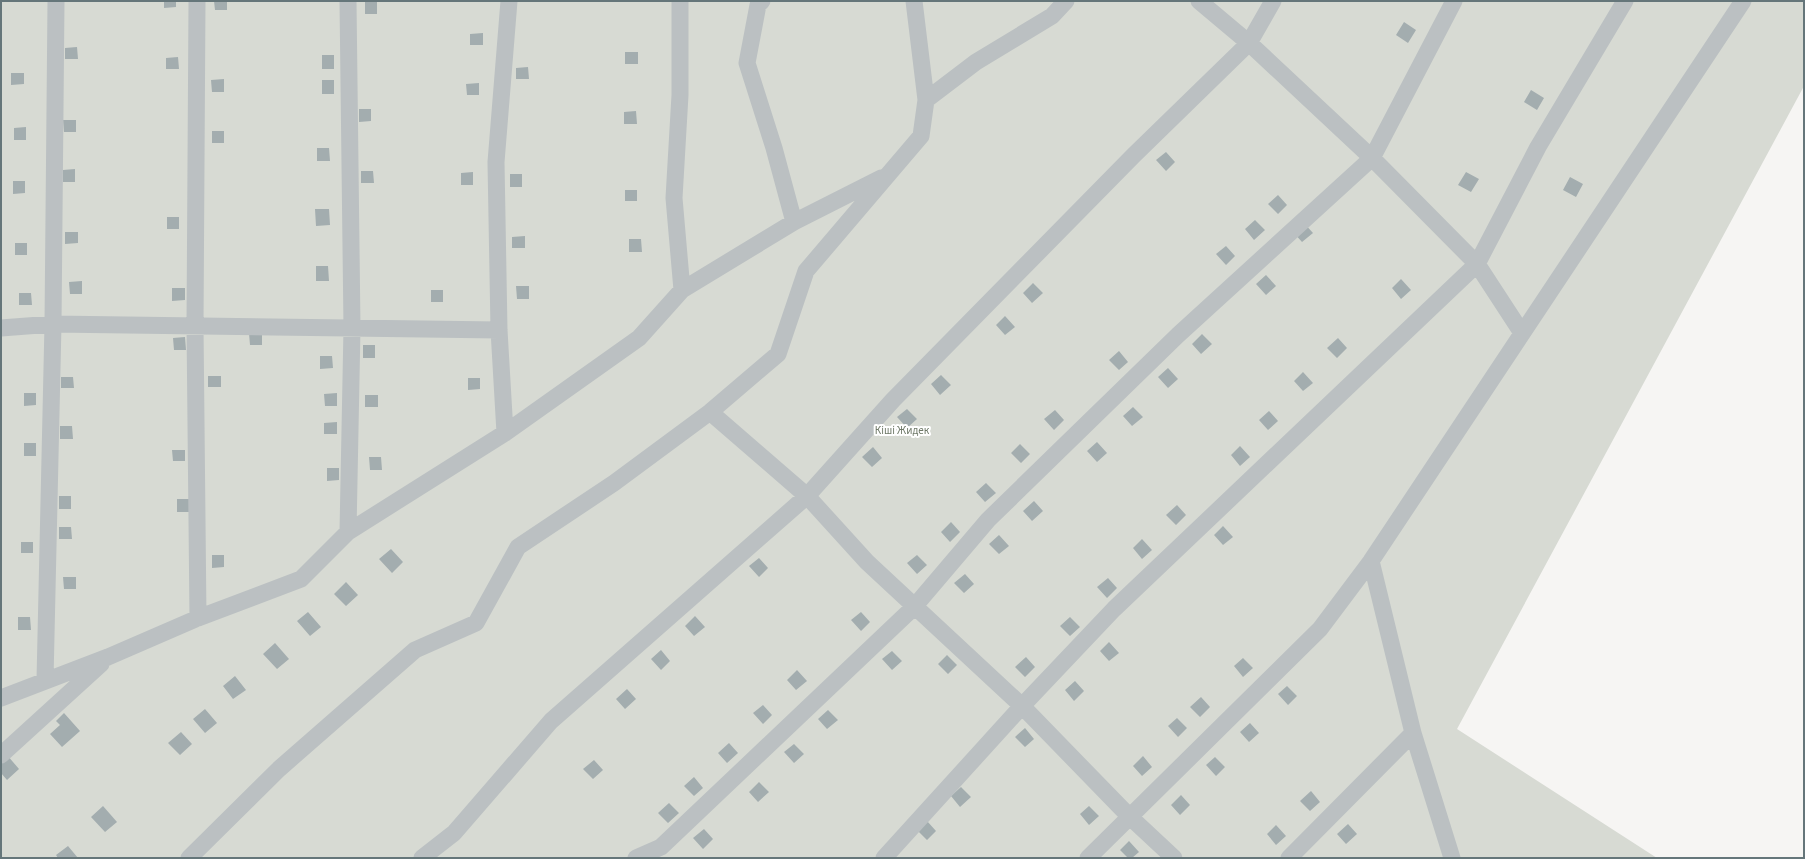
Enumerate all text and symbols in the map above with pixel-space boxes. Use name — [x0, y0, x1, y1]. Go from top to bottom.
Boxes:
park label: Кіші Жидек — [875, 423, 930, 438]

